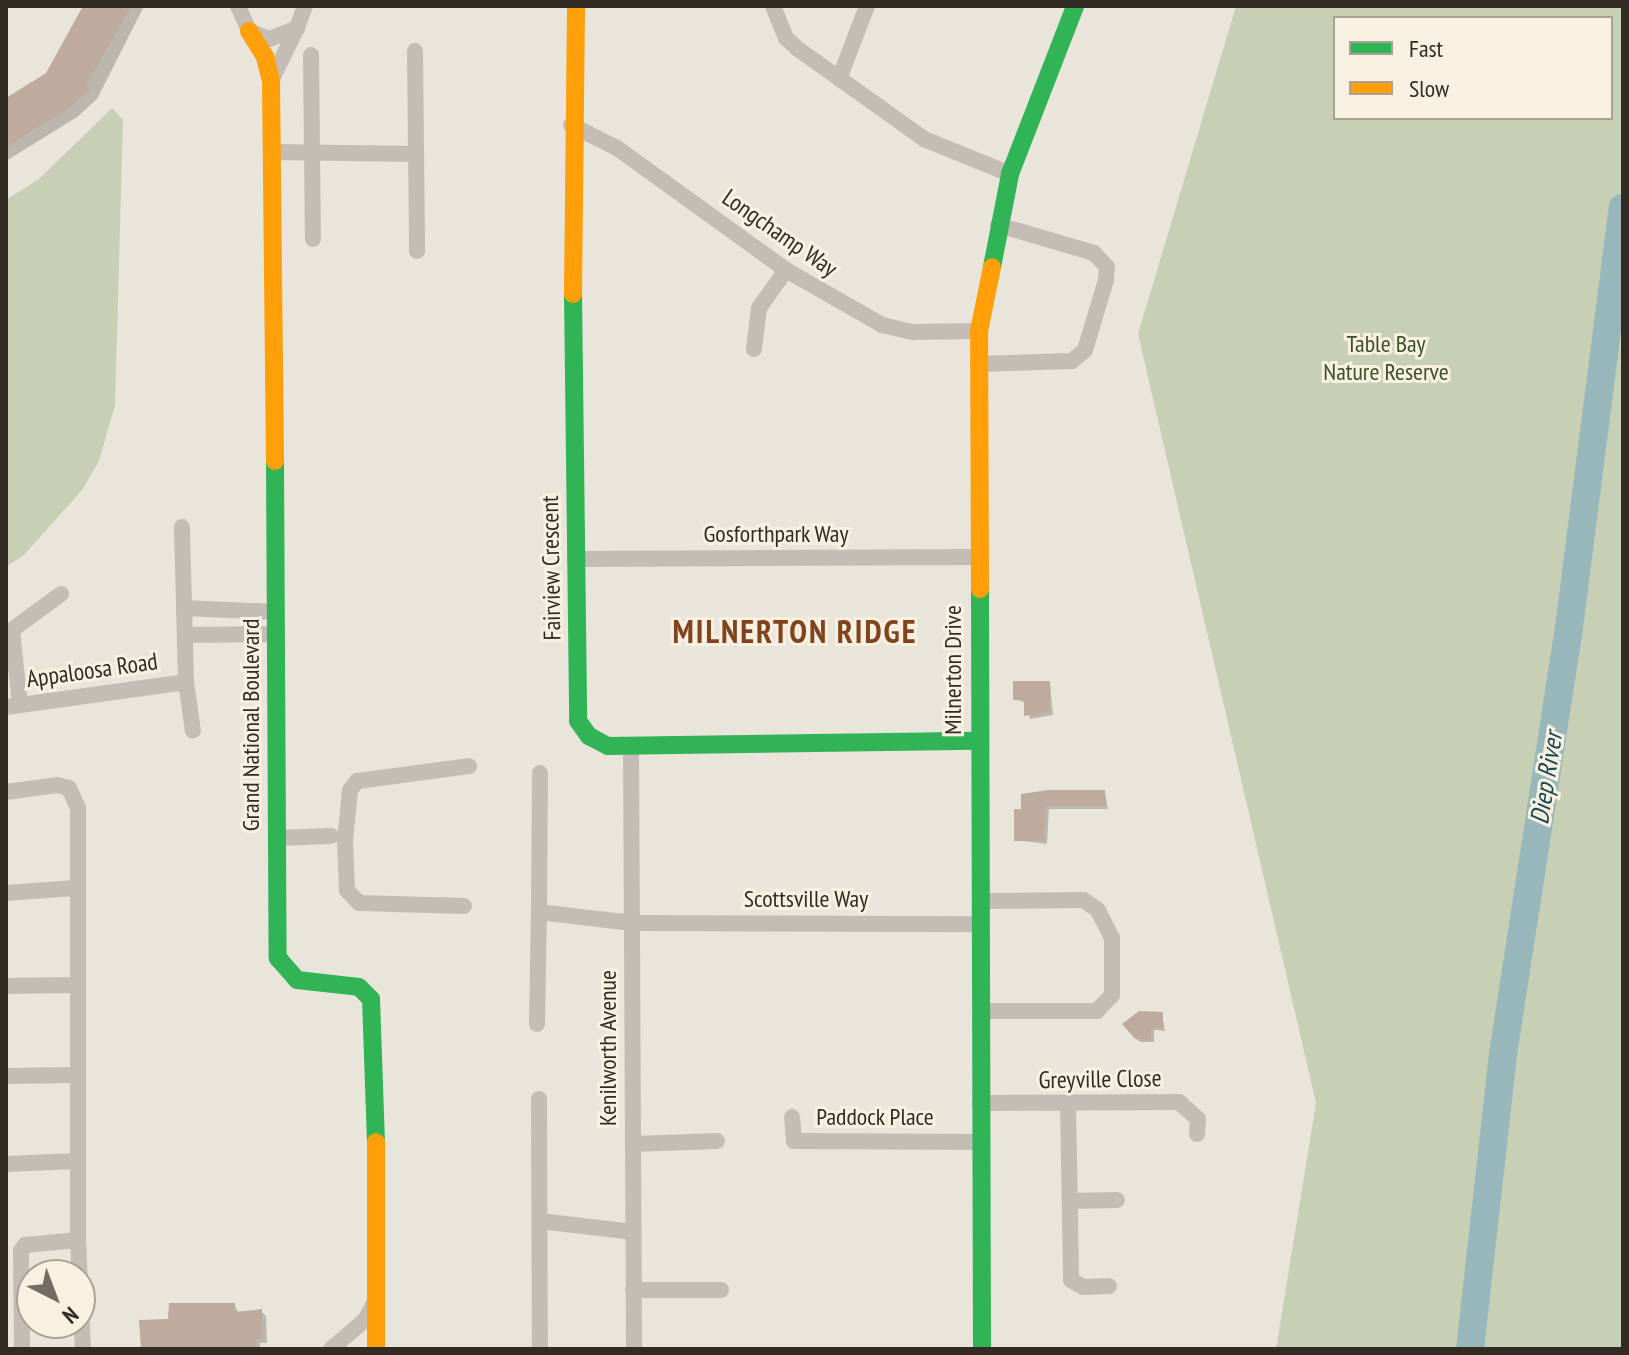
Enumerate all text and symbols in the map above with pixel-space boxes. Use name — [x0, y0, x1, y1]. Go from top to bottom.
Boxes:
legend — [1333, 16, 1613, 120]
text: Fast — [1409, 33, 1443, 64]
text: Slow — [1409, 73, 1449, 104]
street label: Longchamp Way — [717, 183, 843, 283]
park label: Table Bay Nature Reserve — [1323, 330, 1449, 386]
street label: Fairview Crescent — [535, 495, 567, 641]
street label: Gosforthpark Way — [703, 520, 849, 548]
street label: Milnerton Drive — [939, 605, 967, 735]
district label: MILNERTON RIDGE — [673, 612, 917, 650]
street label: Grand National Boulevard — [237, 619, 265, 831]
street label: Appaloosa Road — [25, 647, 159, 693]
water label: Diep River — [1523, 730, 1569, 826]
street label: Scottsville Way — [744, 885, 868, 913]
street label: Kenilworth Avenue — [594, 970, 622, 1126]
street label: Greyville Close — [1038, 1064, 1162, 1094]
street label: Paddock Place — [816, 1103, 934, 1131]
north arrow — [16, 1259, 96, 1339]
text: N — [57, 1301, 85, 1330]

